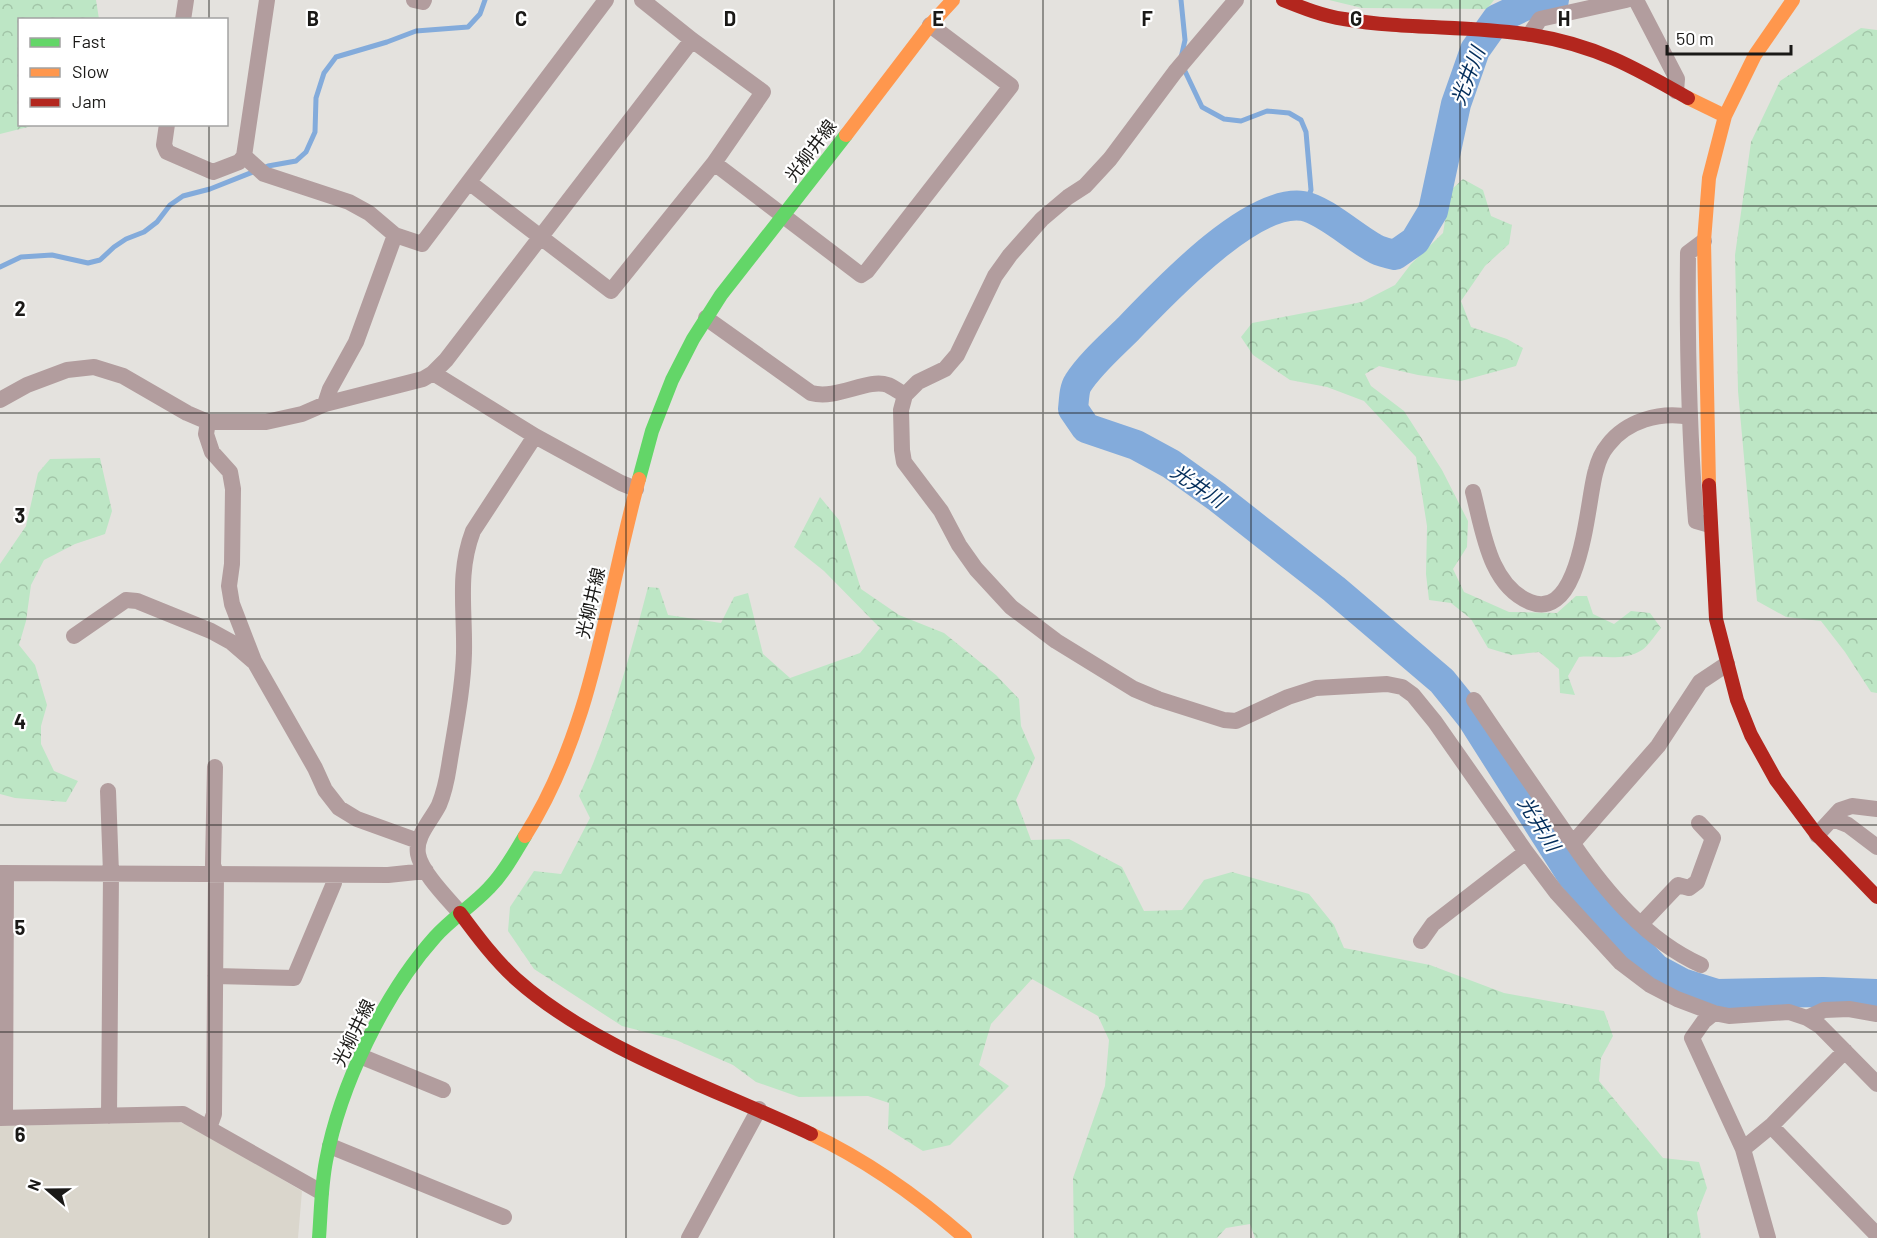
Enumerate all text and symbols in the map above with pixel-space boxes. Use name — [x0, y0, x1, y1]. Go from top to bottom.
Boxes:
text: B — [307, 6, 319, 30]
text: C — [515, 6, 527, 30]
text: D — [724, 6, 736, 30]
text: E — [932, 6, 944, 30]
text: F — [1141, 6, 1153, 30]
text: G — [1350, 6, 1362, 30]
text: H — [1558, 6, 1570, 30]
legend — [18, 18, 228, 126]
scale bar — [1667, 18, 1792, 56]
text: 50 m — [1676, 27, 1714, 49]
text: Fast — [72, 30, 106, 52]
water label: 光井川 — [1445, 41, 1490, 108]
text: Slow — [72, 60, 109, 82]
text: Jam — [72, 90, 106, 112]
street label: 光柳井線 — [780, 115, 841, 186]
text: 2 — [14, 296, 26, 320]
water label: 光井川 — [1167, 458, 1232, 513]
text: 3 — [15, 503, 25, 527]
street label: 光柳井線 — [571, 565, 609, 640]
text: 4 — [14, 709, 26, 733]
water label: 光井川 — [1514, 792, 1567, 857]
text: 5 — [15, 915, 26, 939]
street label: 光柳井線 — [327, 995, 379, 1070]
text: 6 — [15, 1122, 26, 1146]
north arrow — [18, 1160, 78, 1220]
text: N — [23, 1176, 44, 1193]

